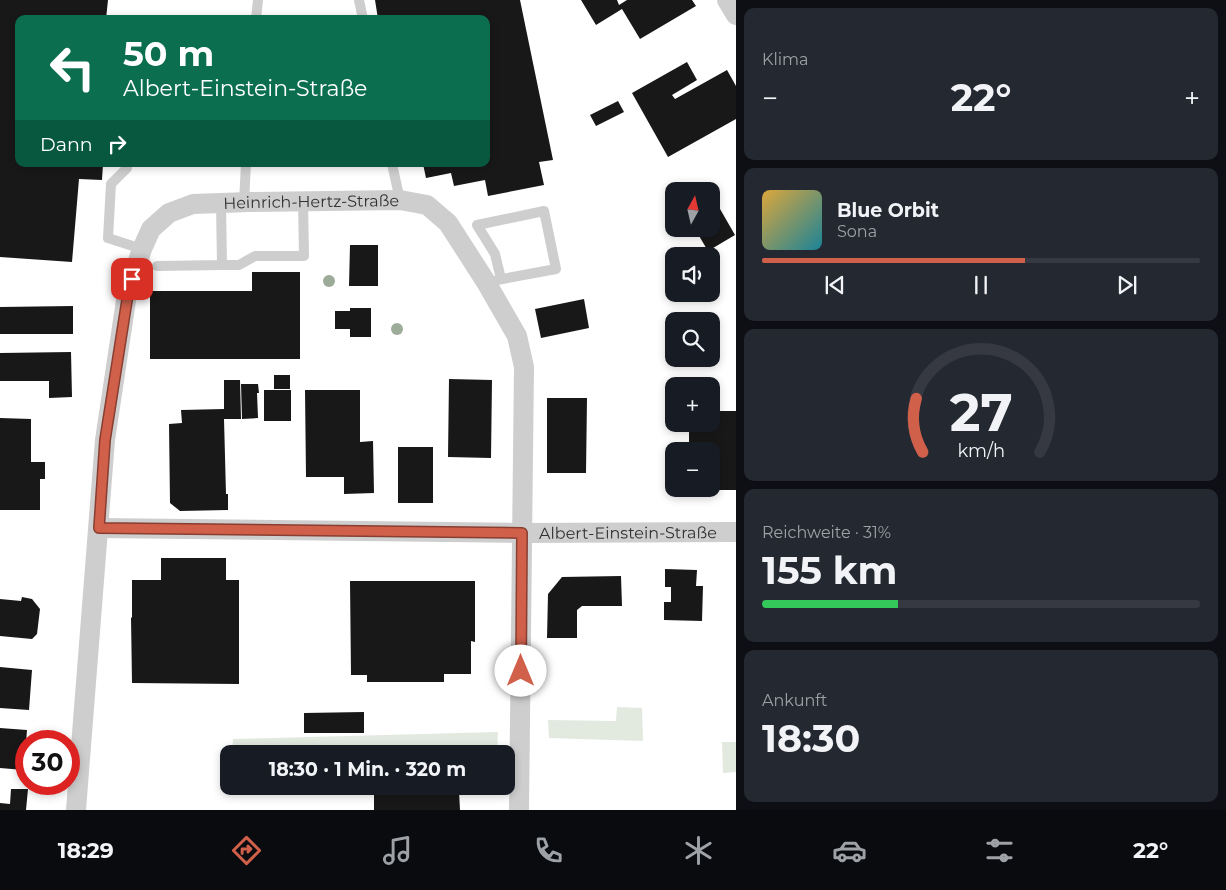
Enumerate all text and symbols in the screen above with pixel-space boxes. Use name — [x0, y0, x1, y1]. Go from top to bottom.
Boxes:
text: 50 m — [123, 32, 214, 75]
icon: left — [40, 35, 105, 100]
text: Klima — [762, 50, 808, 69]
text: 22° — [951, 74, 1011, 121]
text: Albert-Einstein-Straße — [123, 75, 367, 102]
text: − — [762, 81, 778, 115]
text: + — [1184, 81, 1200, 115]
icon: right — [103, 130, 131, 158]
text: Dann — [40, 133, 93, 156]
north arrow — [665, 182, 720, 238]
map controls — [665, 182, 720, 497]
street label: Heinrich-Hertz-Straße — [223, 191, 399, 213]
text: Blue Orbit — [837, 199, 939, 222]
text: Sona — [837, 222, 877, 241]
button: sound — [665, 247, 720, 302]
pin — [111, 258, 153, 300]
icon: arrive — [118, 265, 146, 293]
icon: previous — [821, 271, 849, 299]
icon: pause — [967, 271, 995, 299]
icon: next — [1113, 271, 1141, 299]
button: search — [665, 312, 720, 367]
button: + — [665, 377, 720, 432]
text: 27 — [950, 381, 1012, 444]
text: km/h — [957, 440, 1005, 461]
button: − — [665, 442, 720, 497]
street label: Albert-Einstein-Straße — [539, 523, 717, 543]
text: Reichweite · 31% — [762, 523, 891, 542]
text: 155 km — [762, 547, 897, 594]
position arrow — [494, 644, 546, 696]
text: Ankunft — [762, 691, 827, 710]
text: 18:30 — [762, 715, 860, 762]
speed limit sign: 30 — [15, 730, 80, 795]
text: 18:30 · 1 Min. · 320 m — [269, 758, 466, 781]
icon: directions — [229, 833, 264, 868]
icon: music — [380, 833, 415, 868]
icon: phone — [531, 833, 566, 868]
icon: climate — [681, 833, 716, 868]
icon: car — [832, 833, 867, 868]
icon: filters — [982, 833, 1017, 868]
text: 18:29 — [58, 837, 114, 864]
text: 22° — [1133, 837, 1168, 864]

